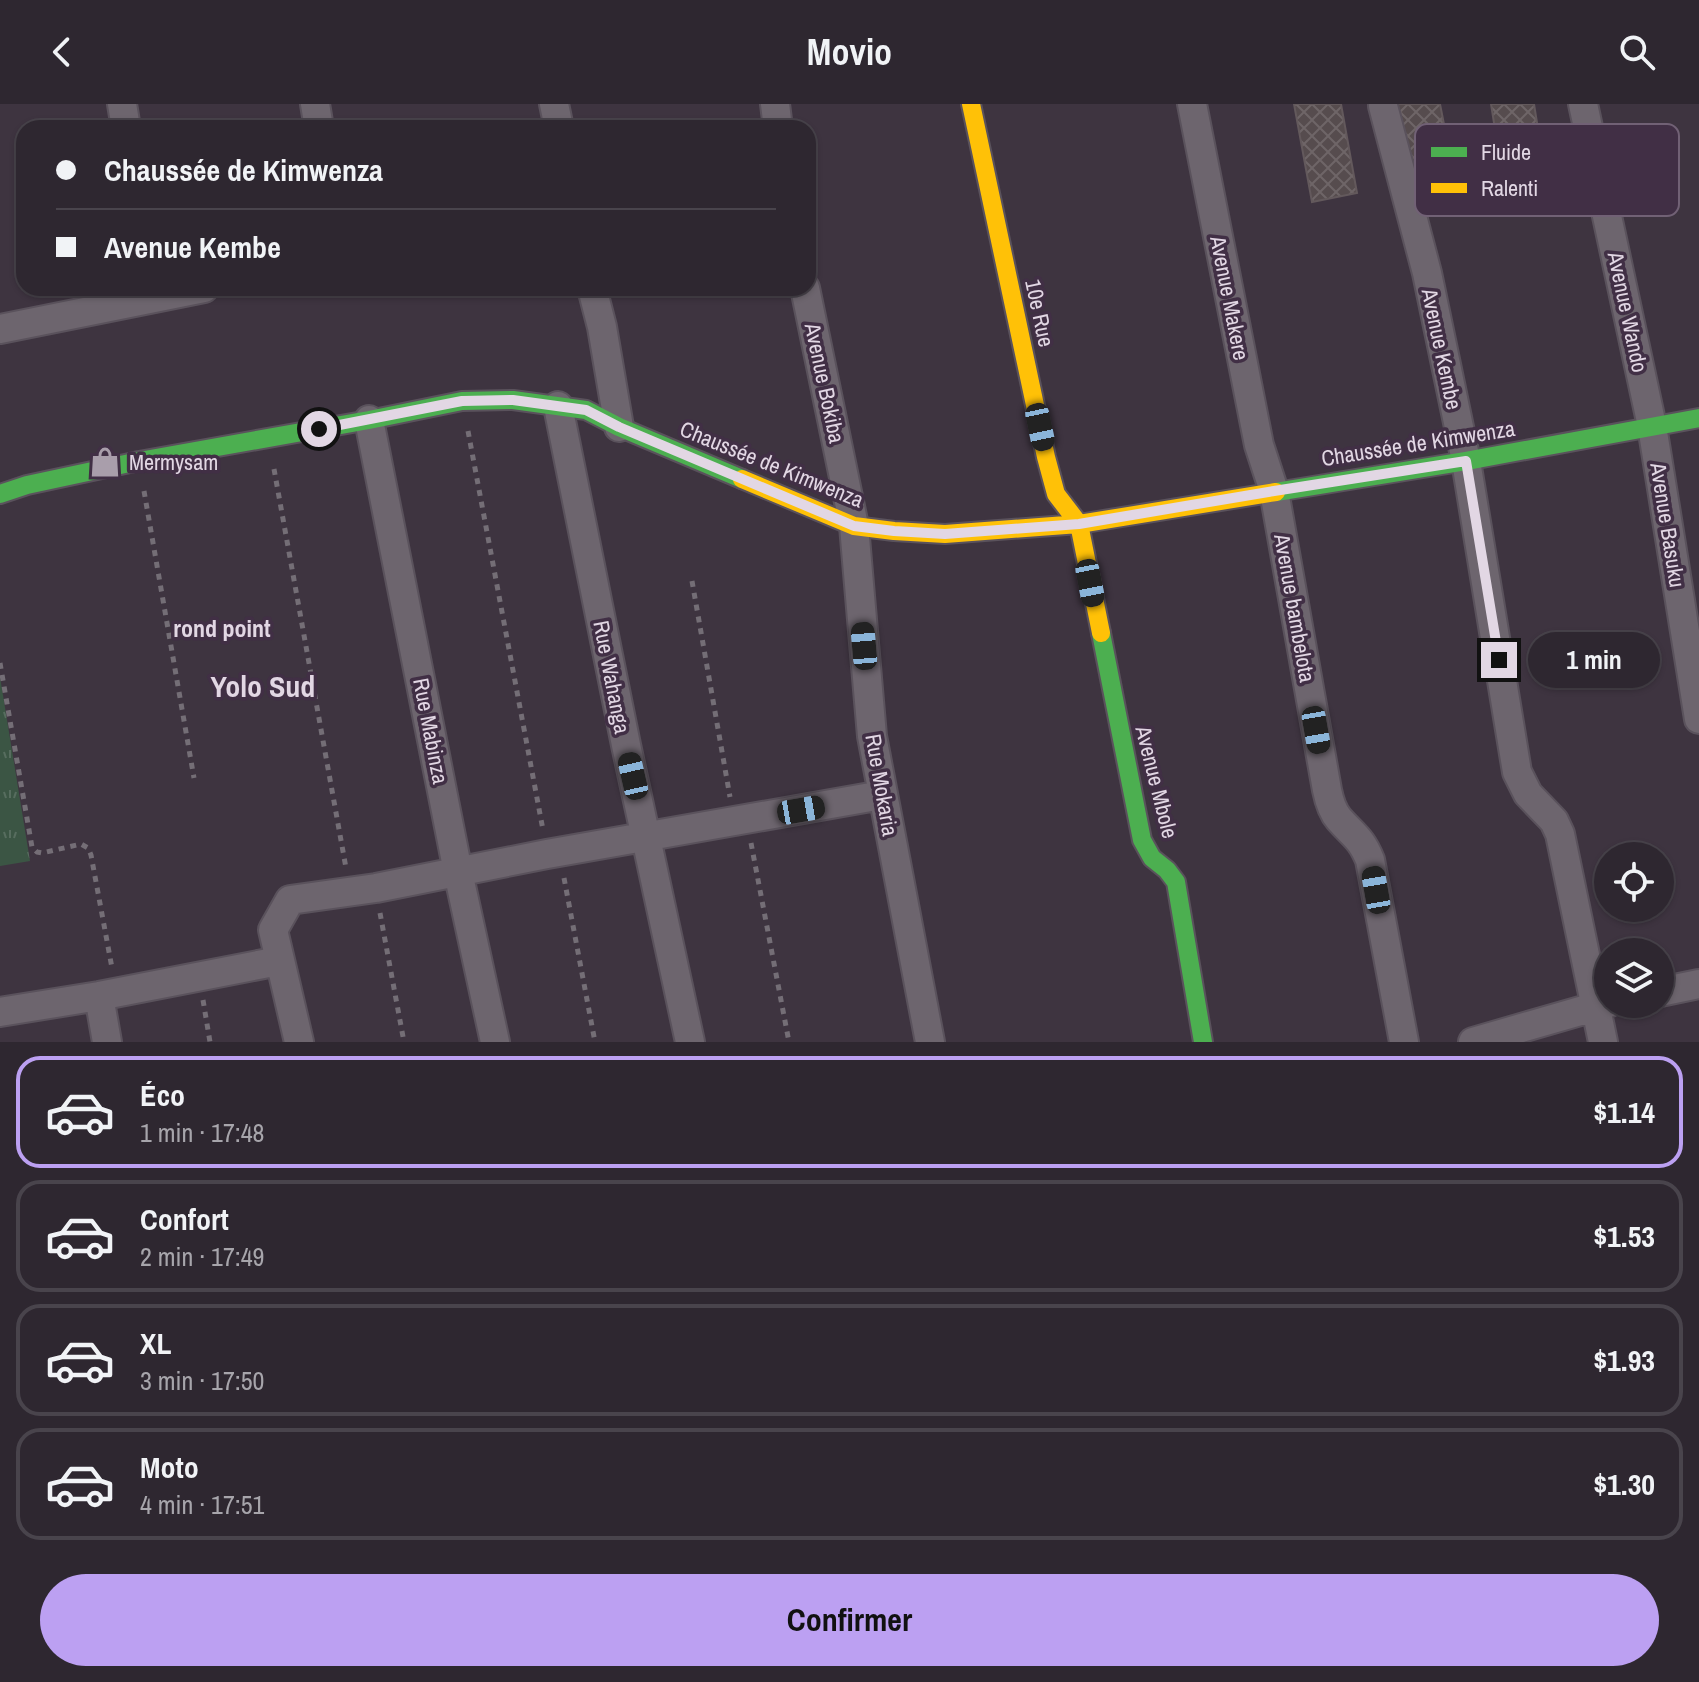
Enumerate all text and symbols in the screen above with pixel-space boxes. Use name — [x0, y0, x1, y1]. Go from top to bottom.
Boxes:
text: Movio — [807, 28, 892, 76]
icon: back — [40, 30, 84, 74]
icon: search — [1615, 30, 1659, 74]
legend — [1415, 124, 1679, 216]
text: Fluide — [1481, 137, 1531, 167]
text: Chaussée de Kimwenza — [104, 150, 383, 190]
text: Ralenti — [1481, 173, 1538, 203]
text: Avenue Kembe — [104, 227, 281, 267]
street label: Avenue Makere — [1203, 232, 1257, 363]
street label: Avenue Wando — [1600, 248, 1655, 375]
street label: 10e Rue — [1018, 277, 1062, 349]
street label: Avenue Kembe — [1414, 285, 1469, 412]
street label: Avenue Bokiba — [797, 319, 852, 446]
car — [1023, 401, 1057, 453]
route start — [301, 411, 337, 447]
street label: Chaussée de Kimwenza — [676, 413, 868, 515]
street label: Chaussée de Kimwenza — [1319, 413, 1517, 473]
shop icon: Mermysam — [88, 445, 122, 479]
place label: Mermysam — [129, 447, 218, 477]
street label: Avenue Basuku — [1643, 459, 1693, 590]
street label: Avenue bambelota — [1267, 530, 1323, 685]
car — [1074, 557, 1106, 609]
district label: rond point — [173, 612, 271, 644]
street label: Rue Wahanga — [586, 618, 638, 736]
car — [850, 621, 878, 671]
callout: 1 min — [1527, 632, 1659, 688]
route end — [1481, 642, 1517, 678]
text: 1 min — [1566, 642, 1622, 677]
district label: Yolo Sud — [211, 666, 315, 706]
street label: Rue Mabinza — [406, 675, 456, 787]
car — [1300, 704, 1332, 756]
street label: Avenue Mbole — [1128, 722, 1185, 841]
street label: Rue Mokaria — [858, 732, 906, 838]
car — [616, 750, 650, 802]
car — [775, 794, 827, 826]
map controls — [1594, 842, 1674, 1018]
button: locate — [1594, 842, 1674, 922]
car — [1360, 864, 1392, 916]
button: layers — [1594, 938, 1674, 1018]
text: Éco — [140, 1075, 185, 1115]
icon: car — [44, 1076, 116, 1148]
text: $1.14 — [1593, 1092, 1655, 1132]
text: 1 min · 17:48 — [140, 1115, 264, 1150]
text: Confort — [140, 1199, 229, 1239]
icon: car — [44, 1200, 116, 1272]
text: $1.53 — [1593, 1216, 1655, 1256]
text: 2 min · 17:49 — [140, 1239, 264, 1274]
text: XL — [140, 1323, 171, 1363]
icon: car — [44, 1324, 116, 1396]
text: $1.93 — [1593, 1340, 1655, 1380]
text: 3 min · 17:50 — [140, 1363, 264, 1398]
text: Moto — [140, 1447, 199, 1487]
icon: car — [44, 1448, 116, 1520]
text: $1.30 — [1593, 1464, 1655, 1504]
text: 4 min · 17:51 — [140, 1487, 264, 1522]
button: Confirmer — [40, 1574, 1659, 1666]

